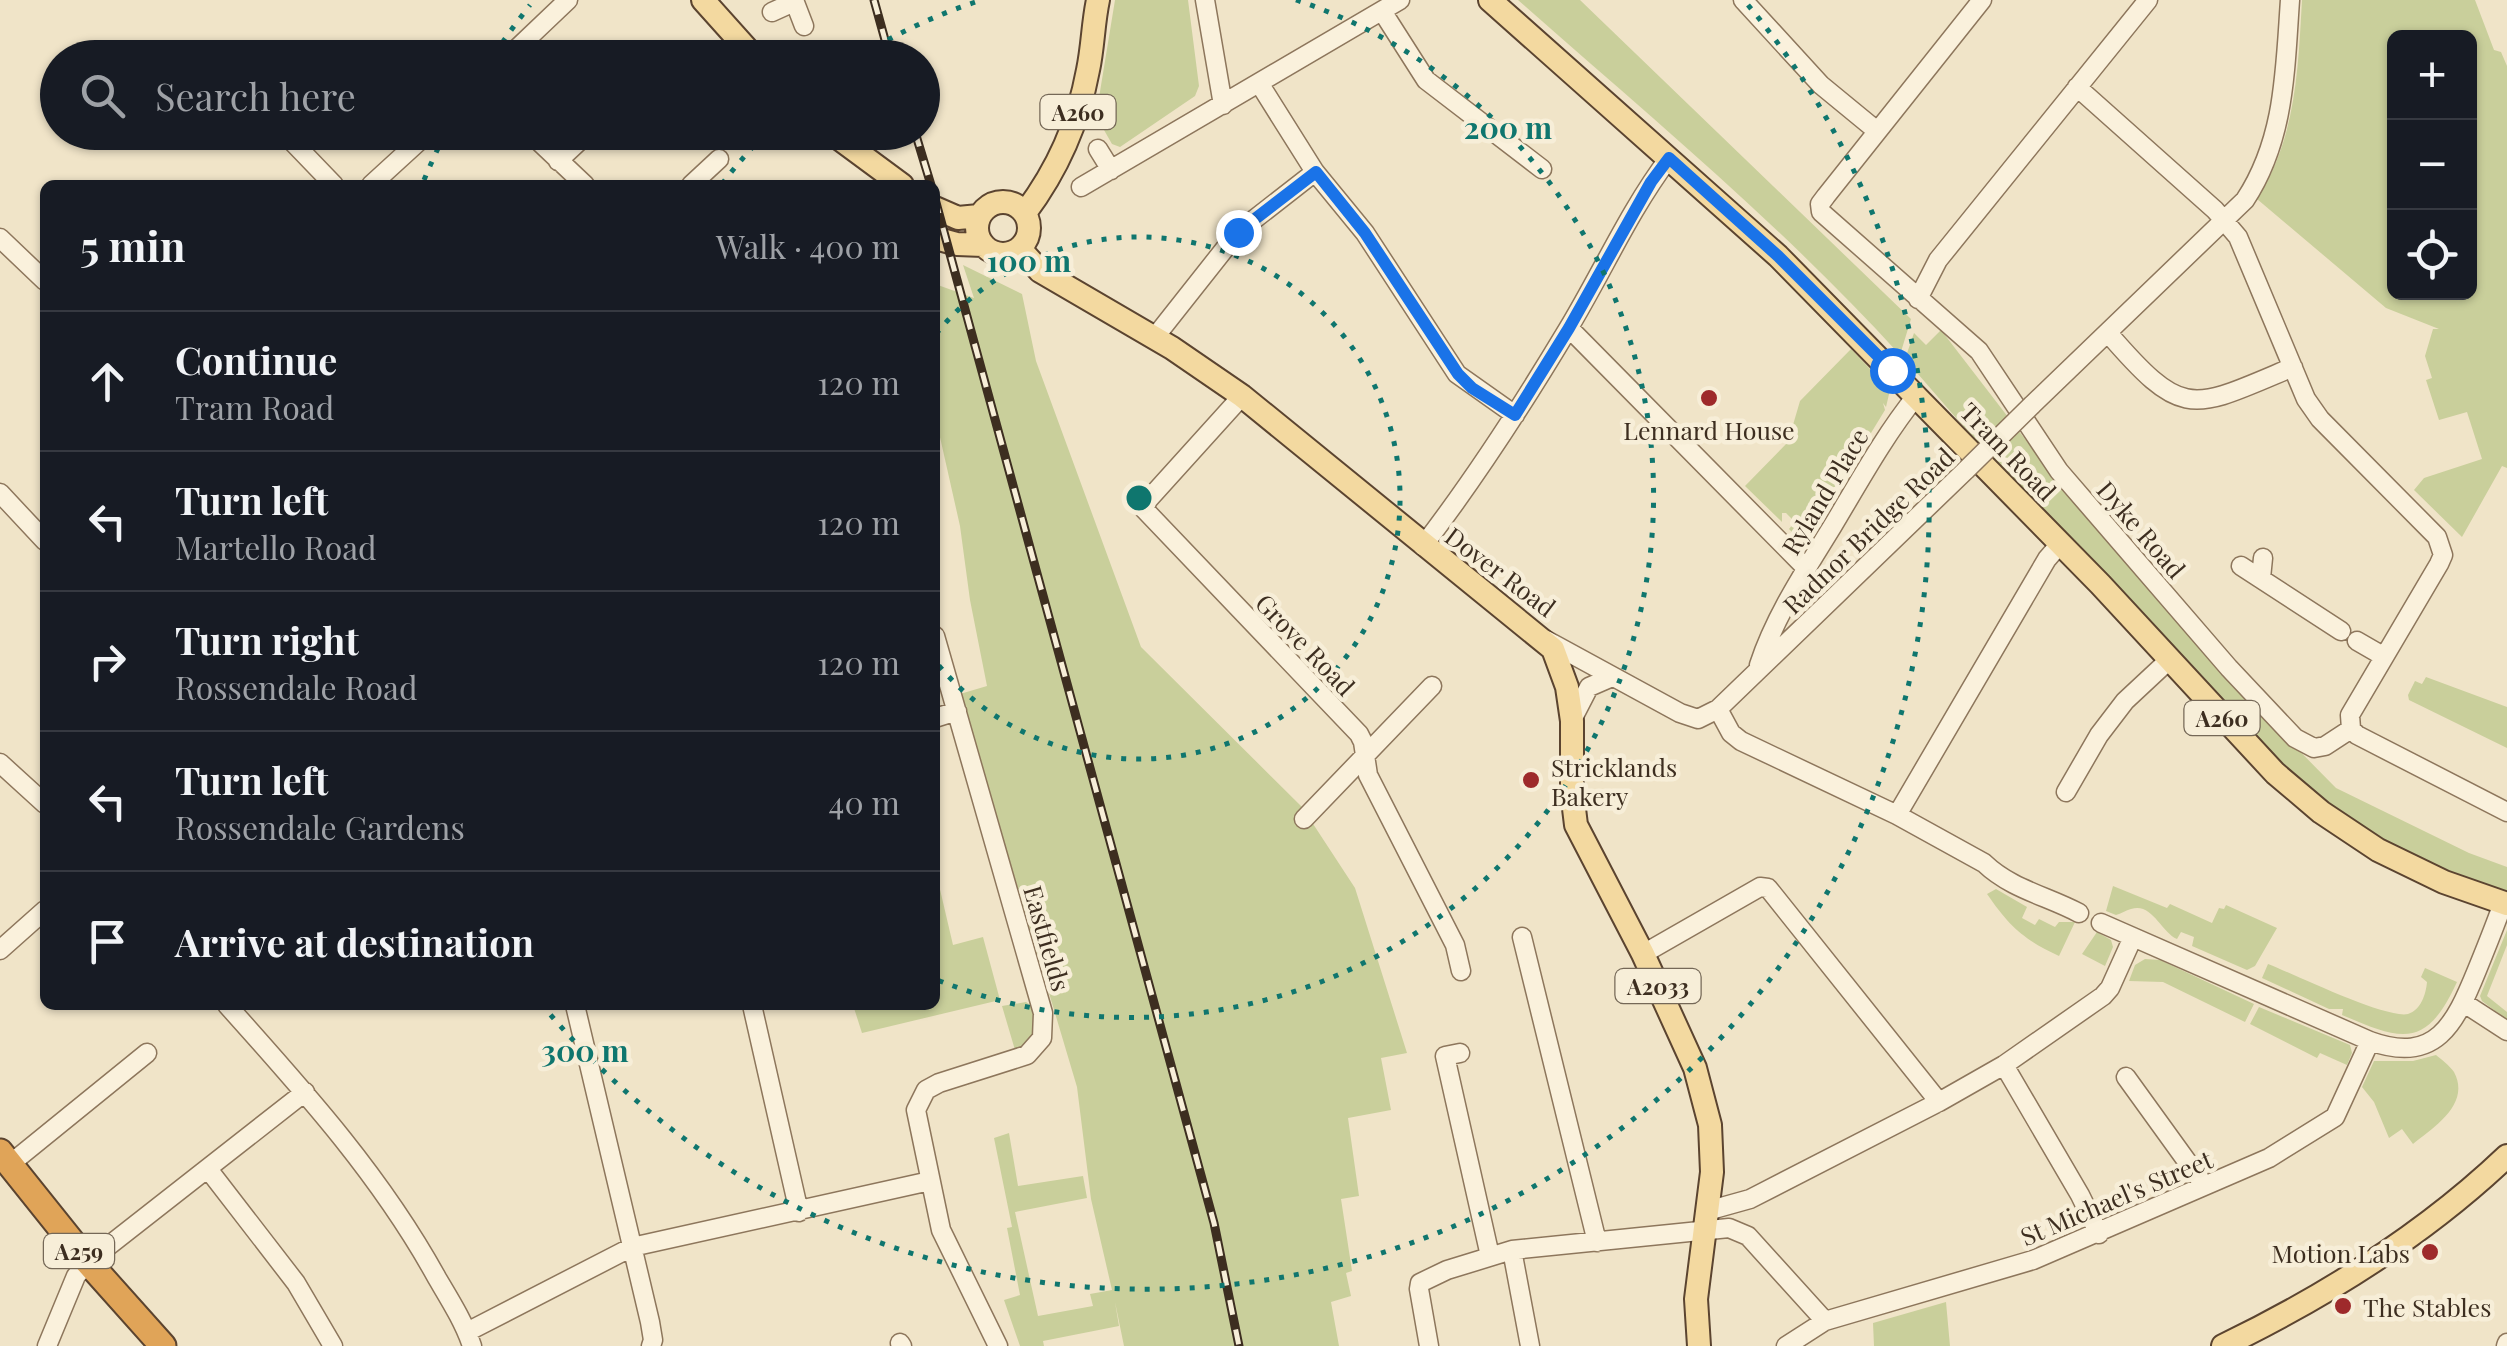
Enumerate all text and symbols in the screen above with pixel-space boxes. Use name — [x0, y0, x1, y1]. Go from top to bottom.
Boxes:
map controls — [2387, 30, 2477, 300]
button: + — [2387, 30, 2477, 120]
search box — [40, 40, 940, 150]
icon: search — [75, 68, 130, 123]
text: Search here — [155, 70, 356, 121]
road number: A260 — [1040, 95, 1116, 129]
text: 200 m — [1464, 107, 1552, 147]
button: − — [2387, 120, 2477, 210]
route end — [1216, 210, 1262, 256]
button: locate — [2387, 210, 2477, 300]
text: 5 min — [80, 217, 185, 273]
text: Walk · 400 m — [716, 224, 900, 267]
text: 100 m — [987, 240, 1071, 280]
text: Continue — [175, 334, 337, 385]
route start — [1870, 348, 1916, 394]
icon: ahead — [80, 354, 135, 409]
text: 120 m — [817, 360, 900, 403]
text: Tram Road — [175, 385, 334, 428]
marker: Lennard House — [1698, 387, 1720, 409]
street label: Tram Road — [1954, 395, 2064, 507]
place label: Lennard House — [1623, 413, 1795, 446]
street label: Ryland Place — [1773, 422, 1875, 560]
street label: Radnor Bridge Road — [1775, 440, 1961, 620]
street label: Dyke Road — [2091, 473, 2193, 585]
text: Turn left — [175, 474, 328, 525]
centre of rings — [1121, 480, 1157, 516]
icon: left — [80, 494, 135, 549]
text: 120 m — [817, 500, 900, 543]
street label: Dover Road — [1439, 519, 1563, 623]
text: Martello Road — [175, 525, 377, 568]
street label: Grove Road — [1249, 586, 1363, 702]
text: Turn right — [175, 614, 359, 665]
icon: right — [80, 634, 135, 689]
text: 120 m — [817, 640, 900, 683]
text: Rossendale Road — [175, 665, 418, 708]
road number: A260 — [2184, 701, 2260, 735]
place label: Stricklands Bakery — [1551, 750, 1677, 812]
text: Turn left — [175, 754, 328, 805]
marker: Stricklands Bakery — [1520, 769, 1542, 791]
icon: left — [80, 774, 135, 829]
text: 40 m — [829, 780, 900, 823]
text: Rossendale Gardens — [175, 805, 465, 848]
street label: Eastfields — [1017, 881, 1079, 995]
icon: arrive — [80, 914, 135, 969]
text: Arrive at destination — [175, 916, 534, 967]
road number: A2033 — [1616, 969, 1700, 1003]
text: 300 m — [541, 1030, 629, 1070]
street label: St Michael's Street — [2015, 1141, 2218, 1252]
road number: A259 — [44, 1234, 114, 1268]
place label: Motion Labs — [2272, 1236, 2410, 1269]
marker: Motion Labs — [2419, 1241, 2441, 1263]
place label: The Stables — [2363, 1290, 2491, 1323]
marker: The Stables — [2332, 1295, 2354, 1317]

